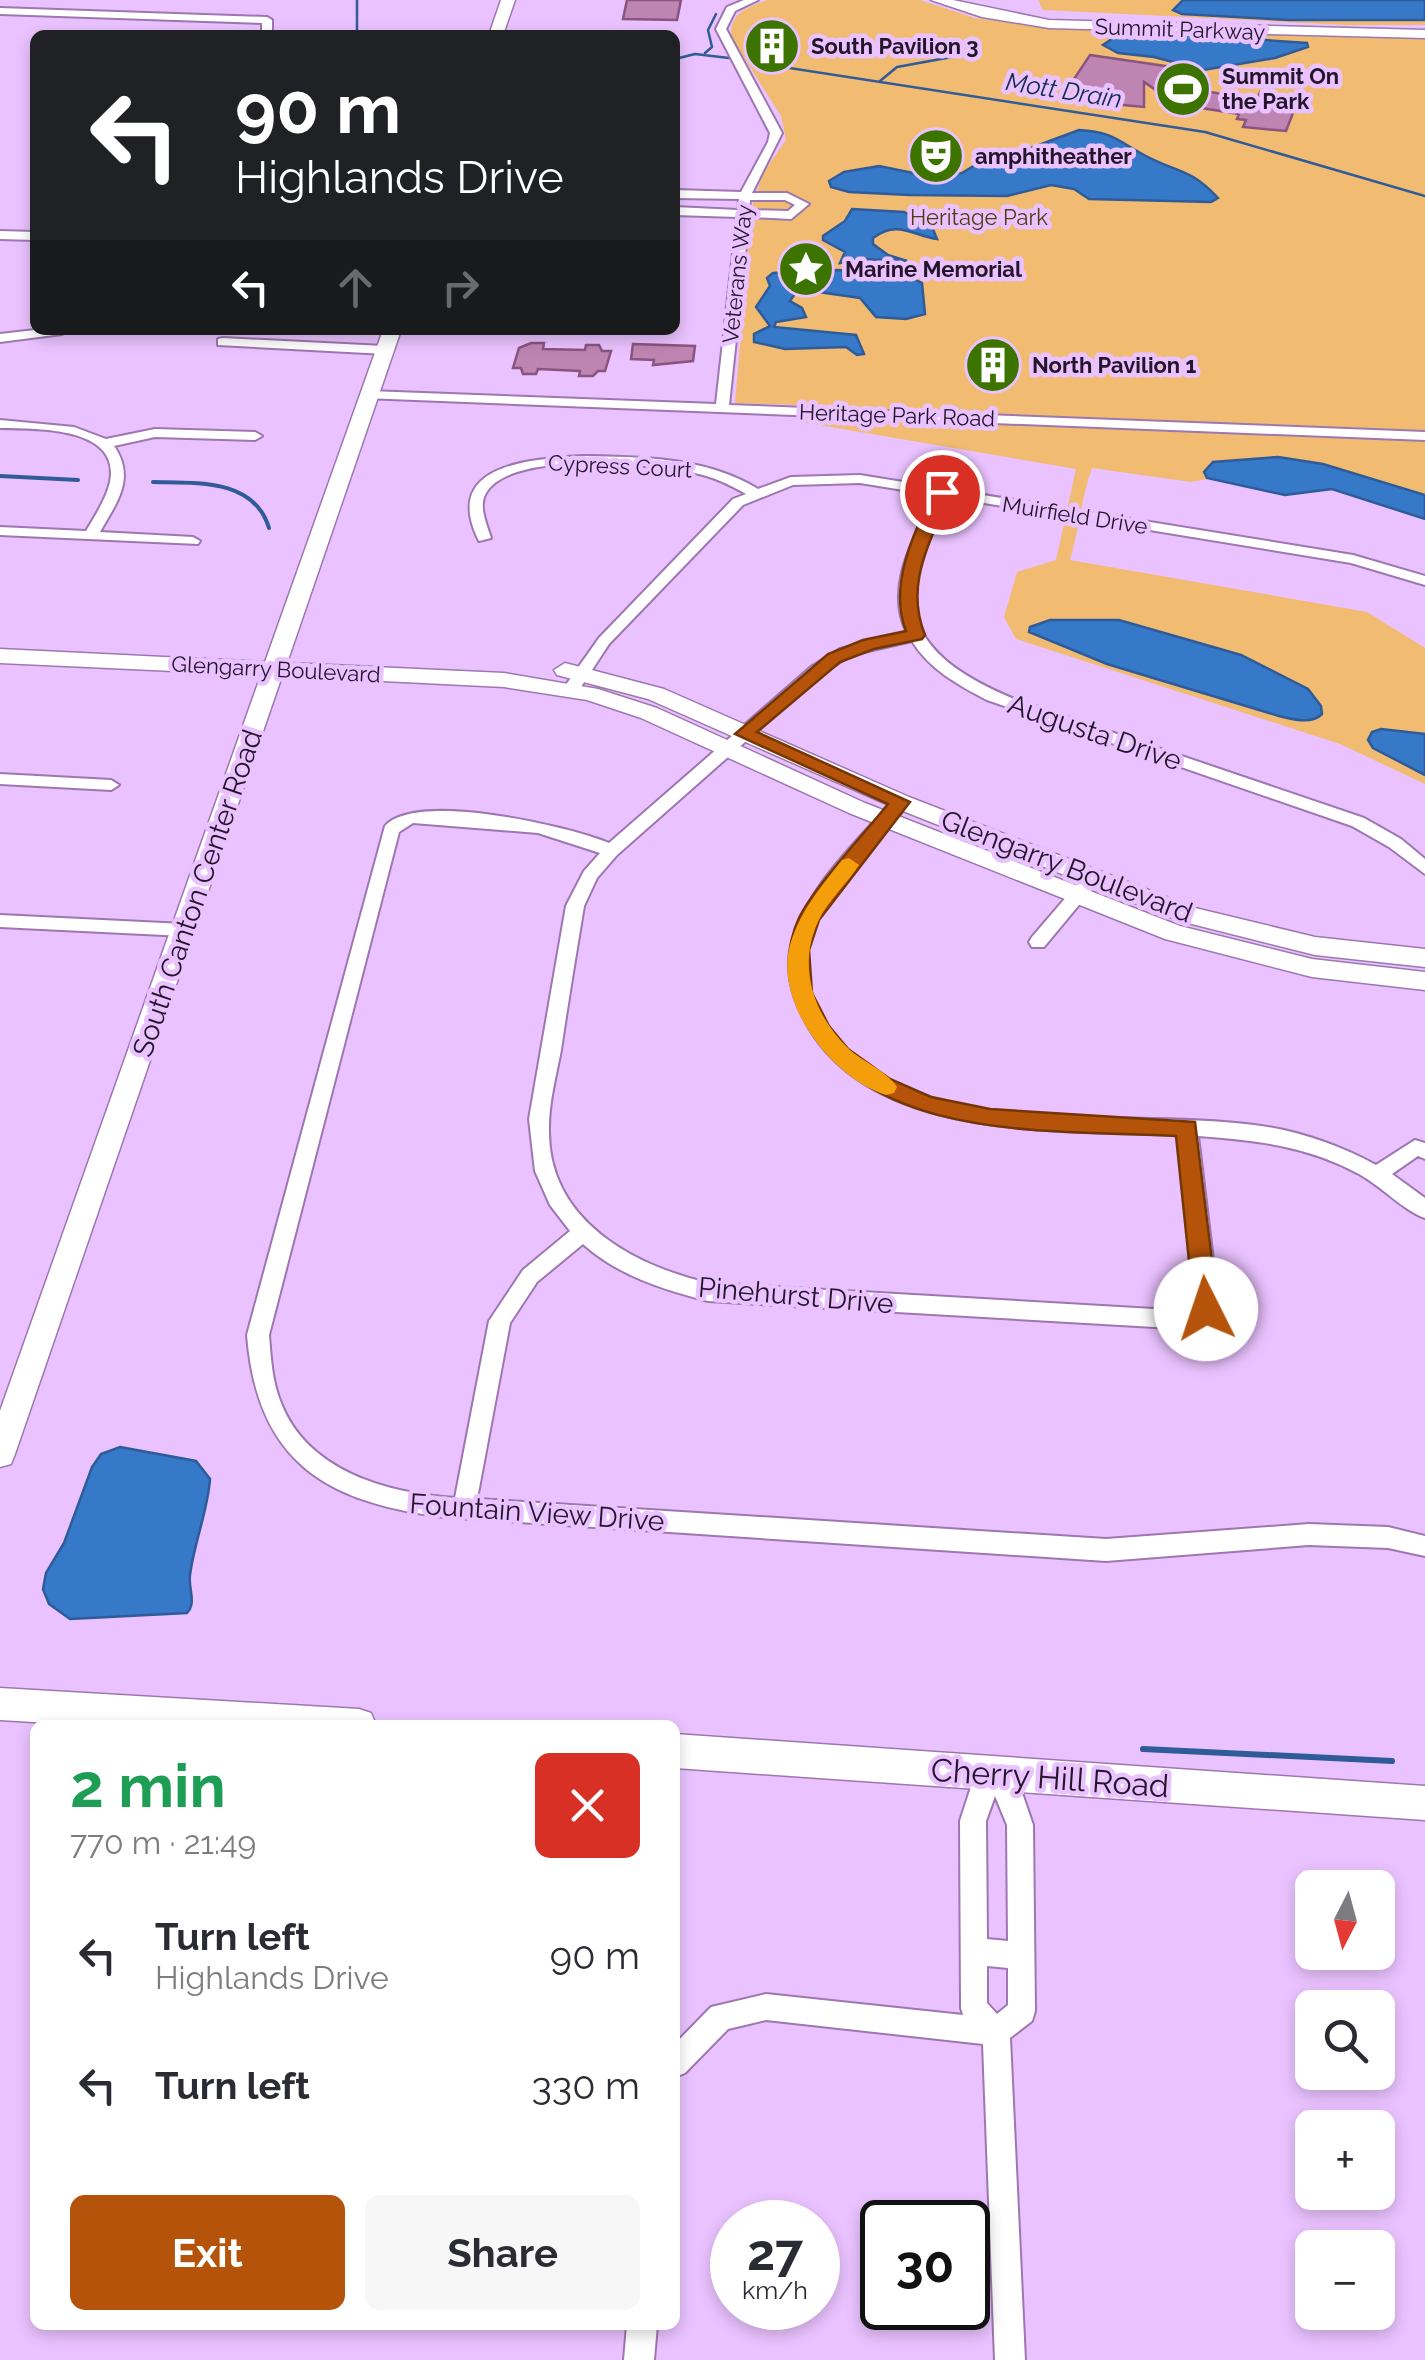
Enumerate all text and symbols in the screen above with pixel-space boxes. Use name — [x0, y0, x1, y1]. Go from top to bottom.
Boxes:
street label: Summit Parkway — [1094, 13, 1266, 45]
building icon: South Pavilion 3 — [742, 16, 802, 76]
place label: South Pavilion 3 — [811, 33, 979, 59]
sports icon: Summit On the Park — [1153, 59, 1213, 119]
place label: Summit On the Park — [1222, 63, 1339, 114]
water label: Mott Drain — [1004, 66, 1124, 114]
text: 90 m — [235, 67, 401, 149]
icon: left — [70, 70, 200, 200]
theatre icon: amphitheather — [906, 126, 966, 186]
place label: amphitheather — [975, 143, 1132, 169]
text: Highlands Drive — [235, 151, 564, 204]
street label: Veterans Way — [717, 203, 757, 345]
park label: Heritage Park — [910, 204, 1048, 230]
place icon: Marine Memorial — [776, 239, 836, 299]
place label: Marine Memorial — [845, 256, 1023, 282]
icon: left — [223, 260, 278, 315]
icon: ahead — [328, 260, 383, 315]
icon: right — [433, 260, 488, 315]
building icon: North Pavilion 1 — [963, 335, 1023, 395]
place label: North Pavilion 1 — [1032, 352, 1196, 378]
street label: Heritage Park Road — [798, 399, 996, 431]
street label: Cypress Court — [547, 449, 693, 483]
pin — [900, 450, 985, 535]
icon: arrive — [915, 465, 970, 520]
street label: Muirfield Drive — [1001, 491, 1150, 539]
street label: Glengarry Boulevard — [171, 651, 381, 687]
street label: Augusta Drive — [1004, 687, 1186, 778]
street label: South Canton Center Road — [126, 725, 269, 1061]
street label: Glengarry Boulevard — [937, 803, 1197, 930]
position arrow — [1154, 1257, 1258, 1361]
street label: Pinehurst Drive — [697, 1271, 895, 1320]
street label: Fountain View Drive — [408, 1487, 666, 1538]
text: 2 min — [70, 1751, 226, 1821]
street label: Cherry Hill Road — [930, 1751, 1170, 1804]
button: close — [535, 1753, 640, 1858]
text: 770 m · 21:49 — [70, 1824, 256, 1861]
north arrow — [1295, 1870, 1395, 1970]
map controls — [1295, 1870, 1395, 2330]
text: Turn left — [155, 1914, 310, 1959]
icon: left — [70, 1928, 125, 1983]
text: 90 m — [550, 1933, 640, 1978]
text: Highlands Drive — [155, 1959, 389, 1996]
button: search — [1295, 1990, 1395, 2090]
icon: left — [70, 2058, 125, 2113]
text: Turn left — [155, 2063, 310, 2108]
text: 330 m — [532, 2063, 640, 2108]
button: + — [1295, 2110, 1395, 2210]
button: Exit — [70, 2195, 345, 2310]
button: Share — [365, 2195, 640, 2310]
speed limit sign: 30 — [860, 2200, 990, 2330]
text: 27 — [747, 2223, 803, 2282]
button: − — [1295, 2230, 1395, 2330]
text: km/h — [742, 2275, 808, 2305]

